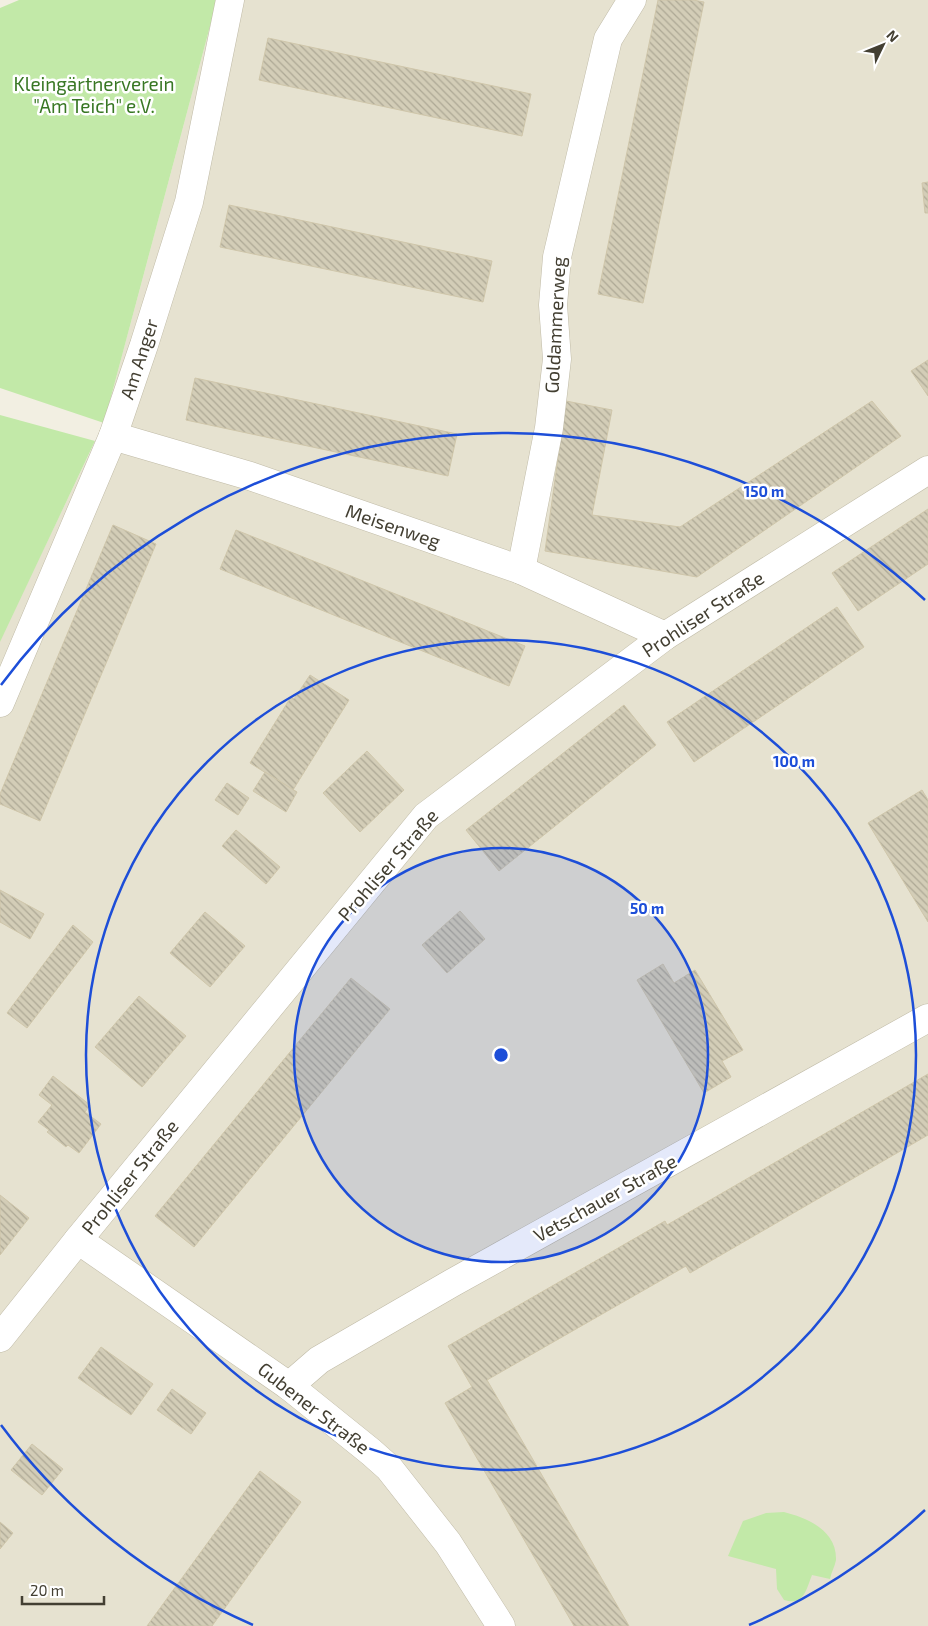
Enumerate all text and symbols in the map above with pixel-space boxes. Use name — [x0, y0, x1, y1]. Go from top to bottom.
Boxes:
north arrow — [858, 20, 908, 70]
text: N — [883, 26, 903, 45]
park label: Kleingärtnerverein "Am Teich" e.V. — [14, 72, 174, 117]
street label: Goldammerweg — [539, 255, 570, 394]
street label: Am Anger — [115, 315, 162, 402]
text: 150 m — [744, 482, 784, 500]
street label: Meisenweg — [343, 499, 444, 553]
street label: Prohliser Straße — [637, 566, 768, 662]
text: 100 m — [773, 752, 815, 770]
street label: Prohliser Straße — [333, 804, 443, 925]
text: 50 m — [630, 899, 664, 917]
centre of rings — [492, 1046, 510, 1064]
street label: Prohliser Straße — [76, 1115, 183, 1239]
street label: Vetschauer Straße — [529, 1149, 680, 1246]
street label: Gubener Straße — [254, 1357, 375, 1458]
scale bar — [22, 1574, 105, 1606]
text: 20 m — [30, 1581, 64, 1599]

